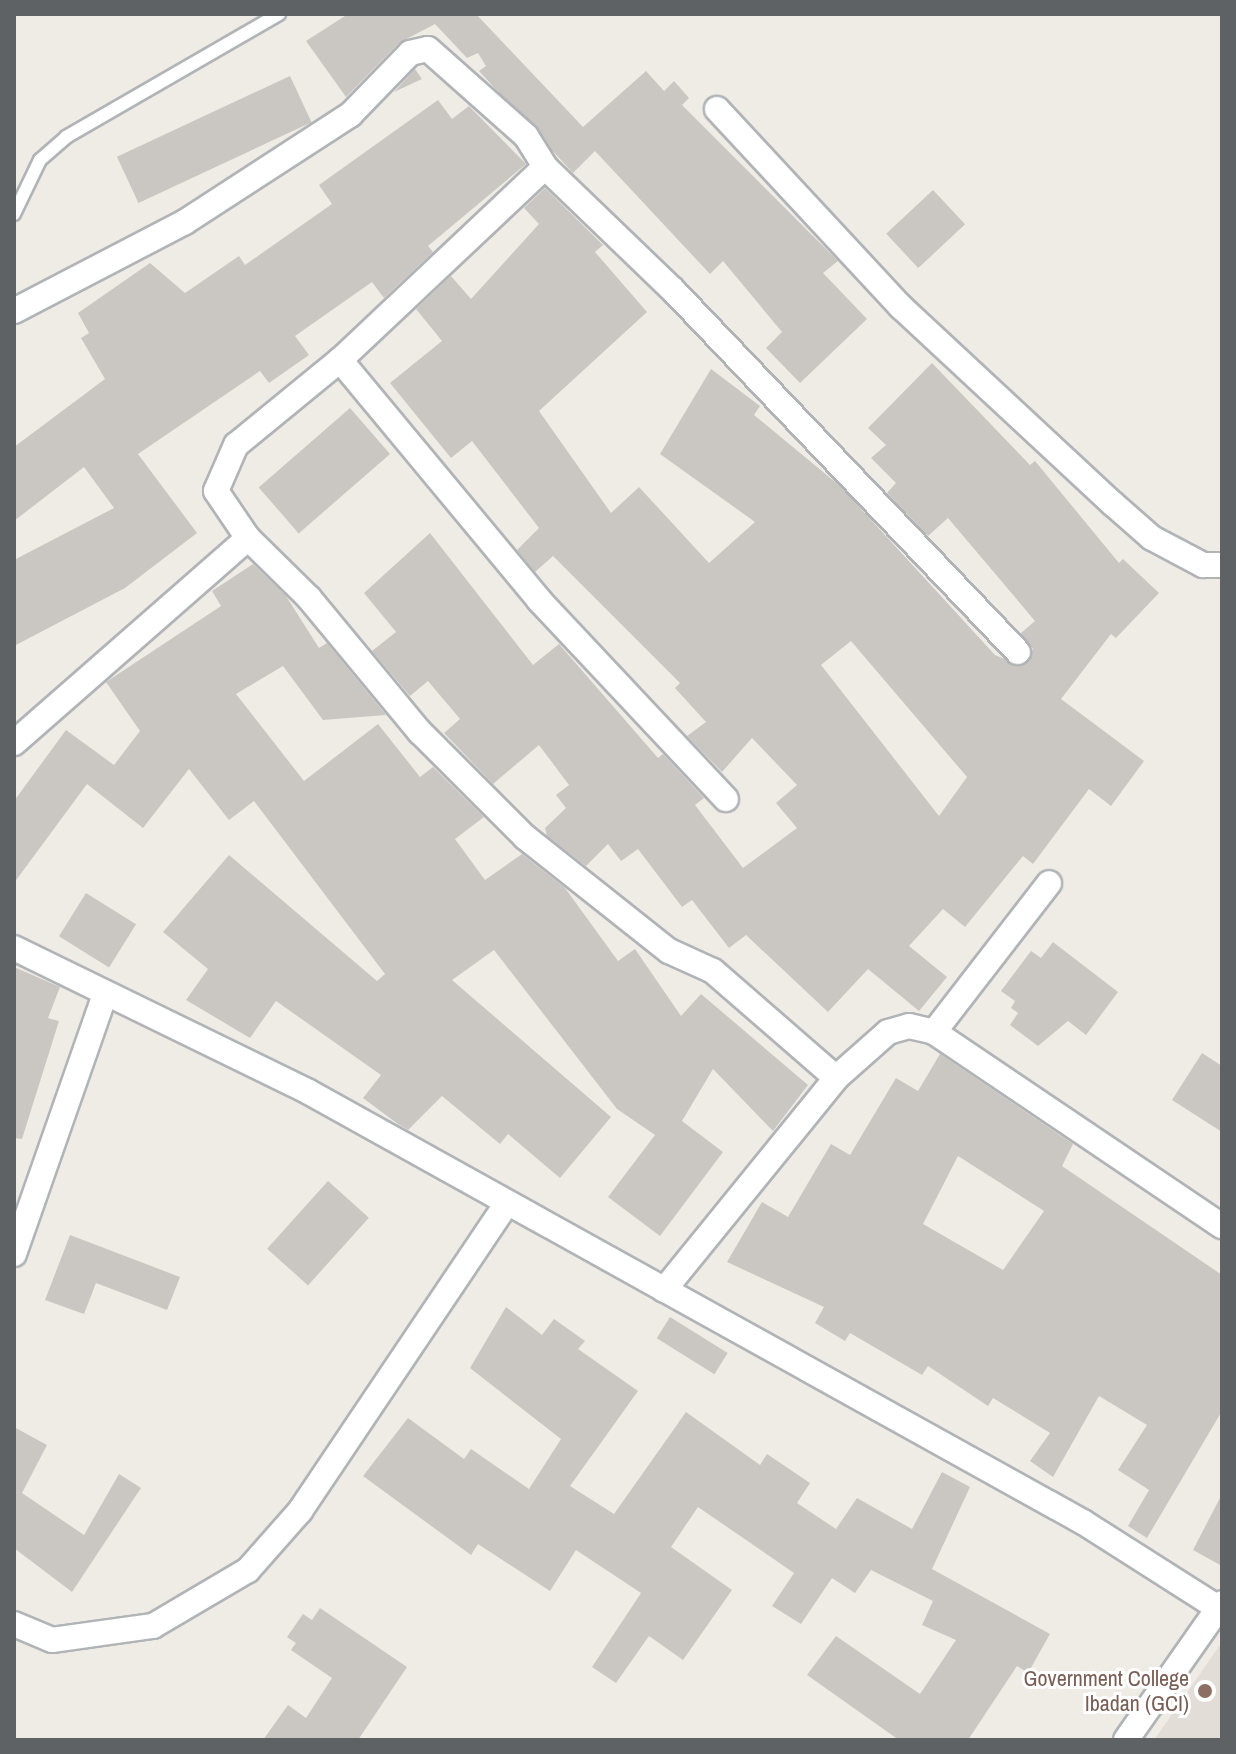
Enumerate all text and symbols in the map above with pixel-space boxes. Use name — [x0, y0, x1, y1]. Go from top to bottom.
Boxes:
place label: Government College Ibadan (GCI) — [1024, 1665, 1189, 1716]
marker: Government College Ibadan (GCI) — [1196, 1682, 1214, 1700]

